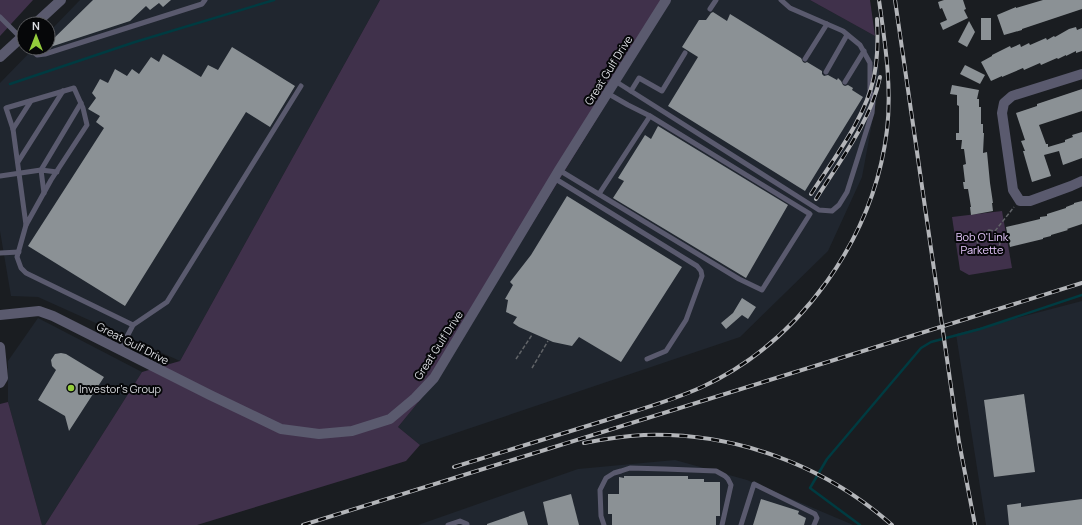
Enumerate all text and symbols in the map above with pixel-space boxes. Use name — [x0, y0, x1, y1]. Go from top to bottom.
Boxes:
north arrow — [16, 16, 56, 56]
text: N — [32, 18, 40, 33]
street label: Great Gulf Drive — [581, 32, 636, 108]
park label: Bob O'Link Parkette — [956, 229, 1009, 257]
street label: Great Gulf Drive — [410, 307, 466, 382]
street label: Great Gulf Drive — [94, 318, 172, 368]
place label: Investor's Group — [79, 381, 162, 396]
marker: Investor's Group — [66, 383, 76, 393]

